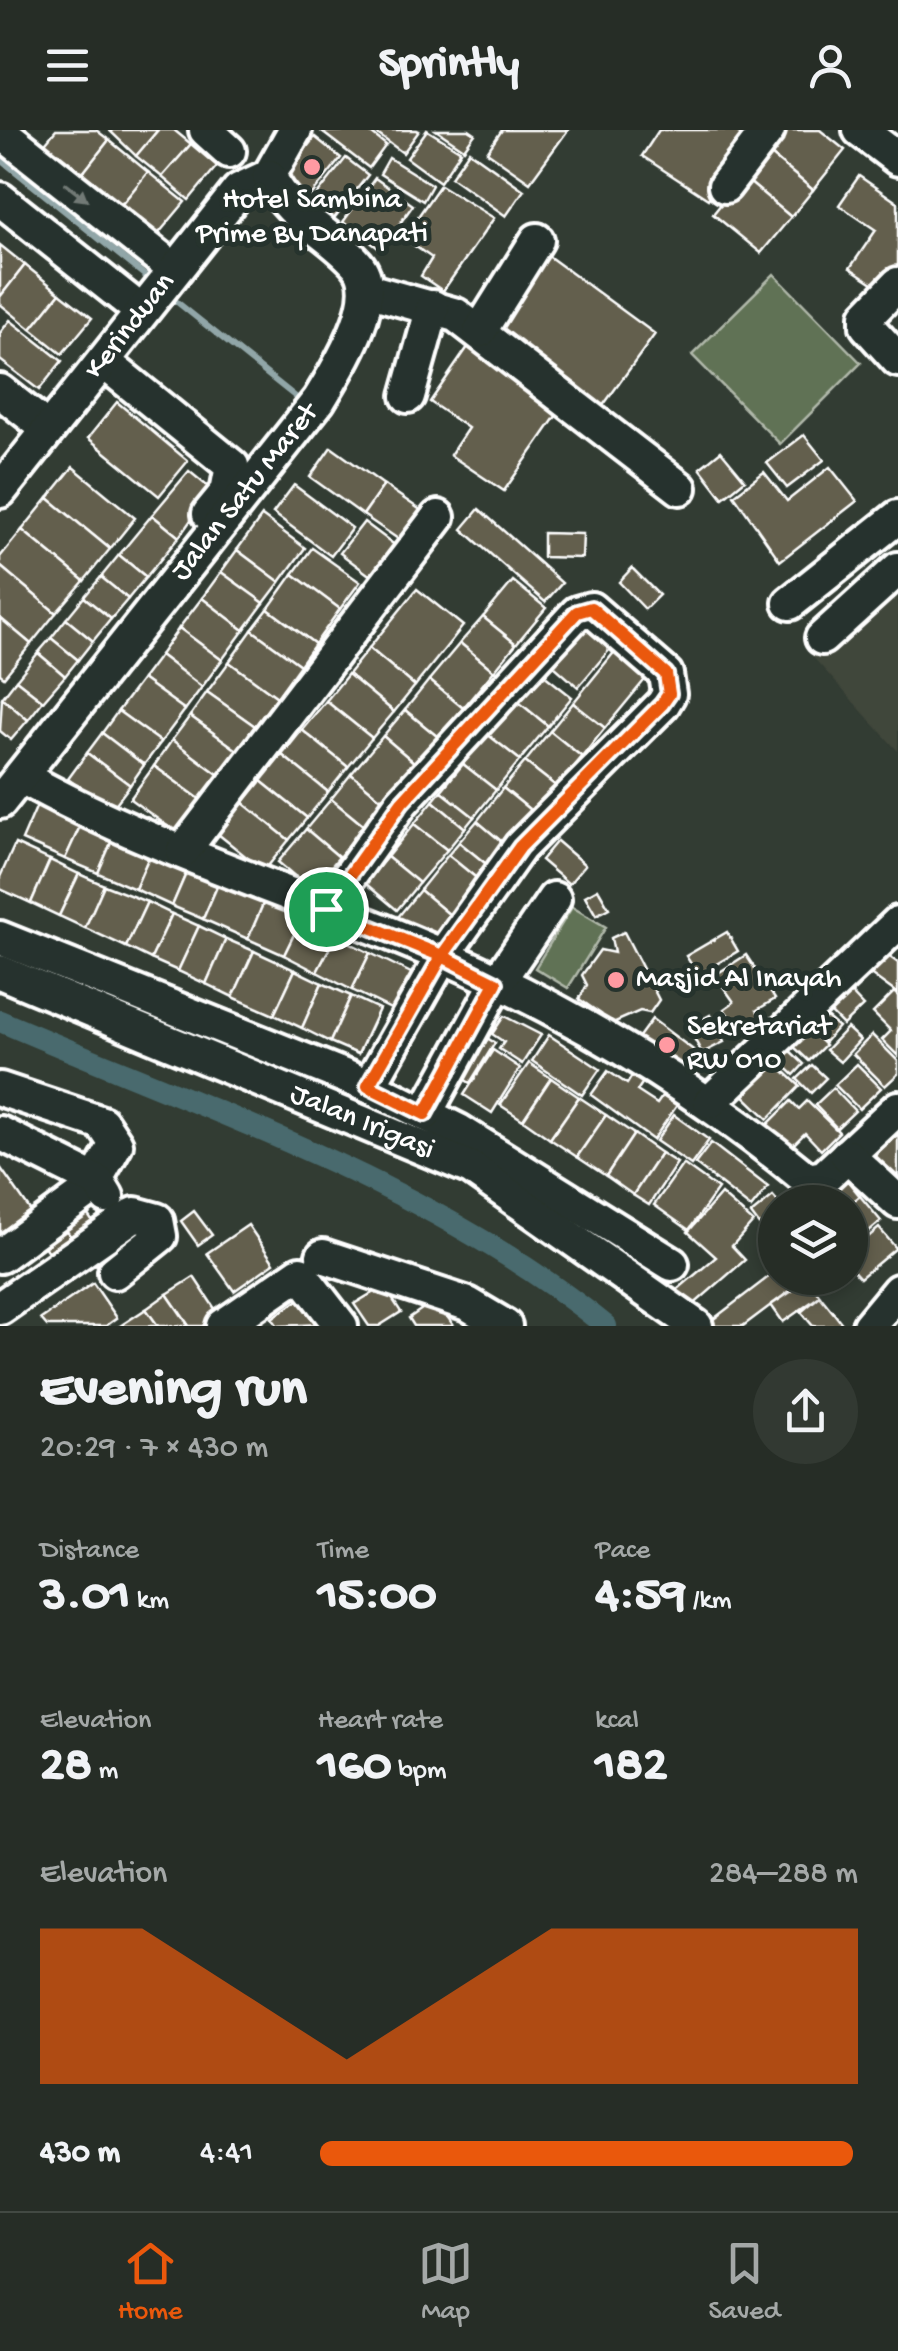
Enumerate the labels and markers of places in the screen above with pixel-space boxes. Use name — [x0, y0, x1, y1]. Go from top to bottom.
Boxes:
marker: Hotel Sambina Prime By Danapati — [301, 156, 323, 178]
place label: Hotel Sambina Prime By Danapati — [195, 184, 428, 253]
pin — [284, 867, 369, 952]
place label: Masjid Al Inayah — [636, 963, 842, 998]
marker: Masjid Al Inayah — [605, 969, 627, 991]
place label: Sekretariat RW 010 — [687, 1011, 834, 1080]
marker: Sekretariat RW 010 — [656, 1034, 678, 1056]

